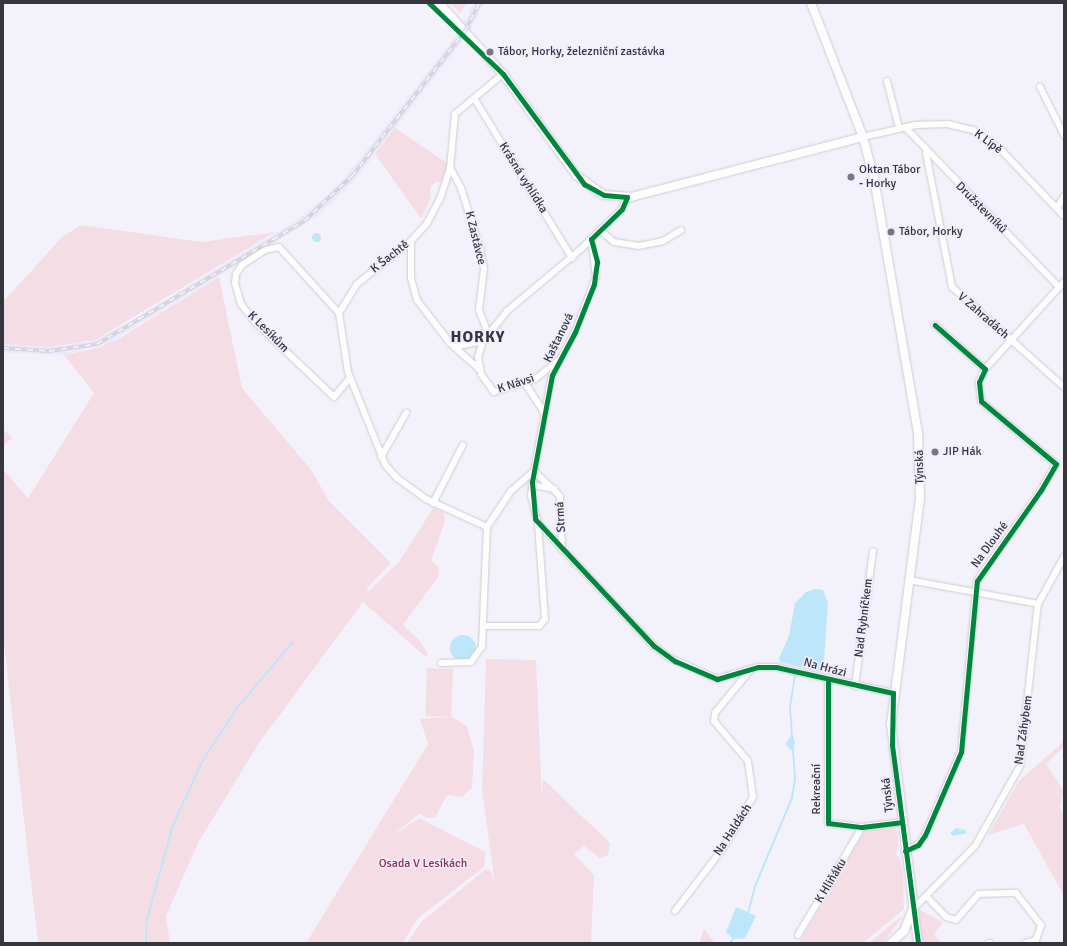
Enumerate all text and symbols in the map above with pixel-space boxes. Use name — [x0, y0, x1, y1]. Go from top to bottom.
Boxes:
place label: Tábor, Horky, železniční zastávka — [498, 45, 665, 59]
marker: Tábor, Horky, železniční zastávka — [485, 47, 495, 57]
street label: K Lípě — [971, 127, 1005, 157]
street label: Krásná vyhlídka — [495, 140, 551, 216]
place label: Oktan Tábor - Horky — [859, 163, 920, 191]
marker: Oktan Tábor - Horky — [846, 172, 856, 182]
street label: Družstevníků — [952, 179, 1010, 237]
street label: K Zastávce — [461, 210, 489, 266]
place label: Tábor, Horky — [899, 225, 963, 239]
marker: Tábor, Horky — [886, 227, 896, 237]
street label: K Šachtě — [368, 238, 412, 276]
street label: V Zahradách — [954, 290, 1012, 342]
street label: K Lesíkům — [244, 308, 292, 356]
street label: Kaštanová — [541, 311, 577, 365]
district label: HORKY — [450, 327, 506, 347]
street label: K Návsi — [496, 371, 536, 397]
place label: JIP Hák — [943, 445, 982, 459]
marker: JIP Hák — [930, 447, 940, 457]
street label: Týnská — [912, 450, 928, 484]
street label: Strmá — [553, 501, 569, 533]
street label: Na Dlouhé — [968, 519, 1012, 571]
street label: Nad Rybníčkem — [852, 578, 876, 658]
street label: Na Hrázi — [802, 655, 848, 681]
street label: Nad Záhybem — [1012, 694, 1036, 766]
street label: Rekreační — [810, 764, 824, 814]
street label: Týnská — [879, 777, 897, 813]
street label: Na Haldách — [711, 801, 755, 859]
street label: K Hliňáku — [812, 856, 850, 906]
park label: Osada V Lesíkách — [379, 857, 467, 871]

